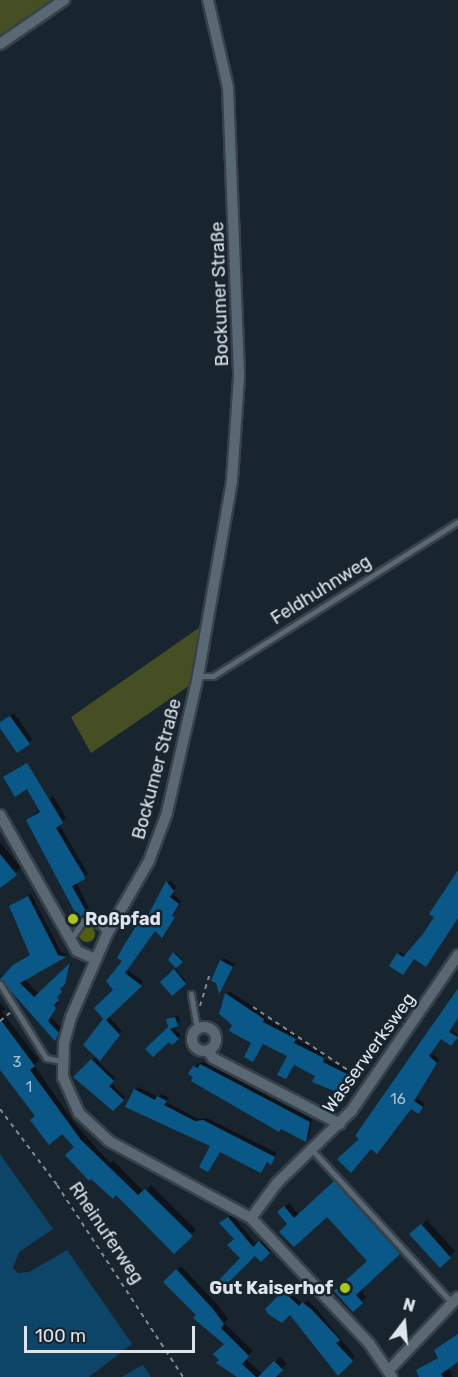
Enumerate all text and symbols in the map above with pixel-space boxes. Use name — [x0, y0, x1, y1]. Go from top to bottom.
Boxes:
street label: Bockumer Straße — [207, 221, 233, 367]
street label: Feldhuhnweg — [267, 551, 375, 629]
street label: Bockumer Straße — [128, 696, 186, 842]
place label: Roßpfad — [85, 908, 161, 930]
marker: Roßpfad — [66, 912, 80, 926]
street label: Wasserwerksweg — [318, 989, 420, 1117]
house number: 3 — [12, 1054, 22, 1072]
house number: 1 — [26, 1079, 32, 1097]
house number: 16 — [390, 1091, 406, 1109]
street label: Rheinuferweg — [64, 1178, 148, 1288]
place label: Gut Kaiserhof — [209, 1277, 333, 1299]
marker: Gut Kaiserhof — [338, 1281, 352, 1295]
north arrow — [374, 1293, 434, 1353]
text: N — [401, 1294, 417, 1316]
scale bar — [27, 1314, 198, 1352]
text: 100 m — [35, 1325, 86, 1347]

